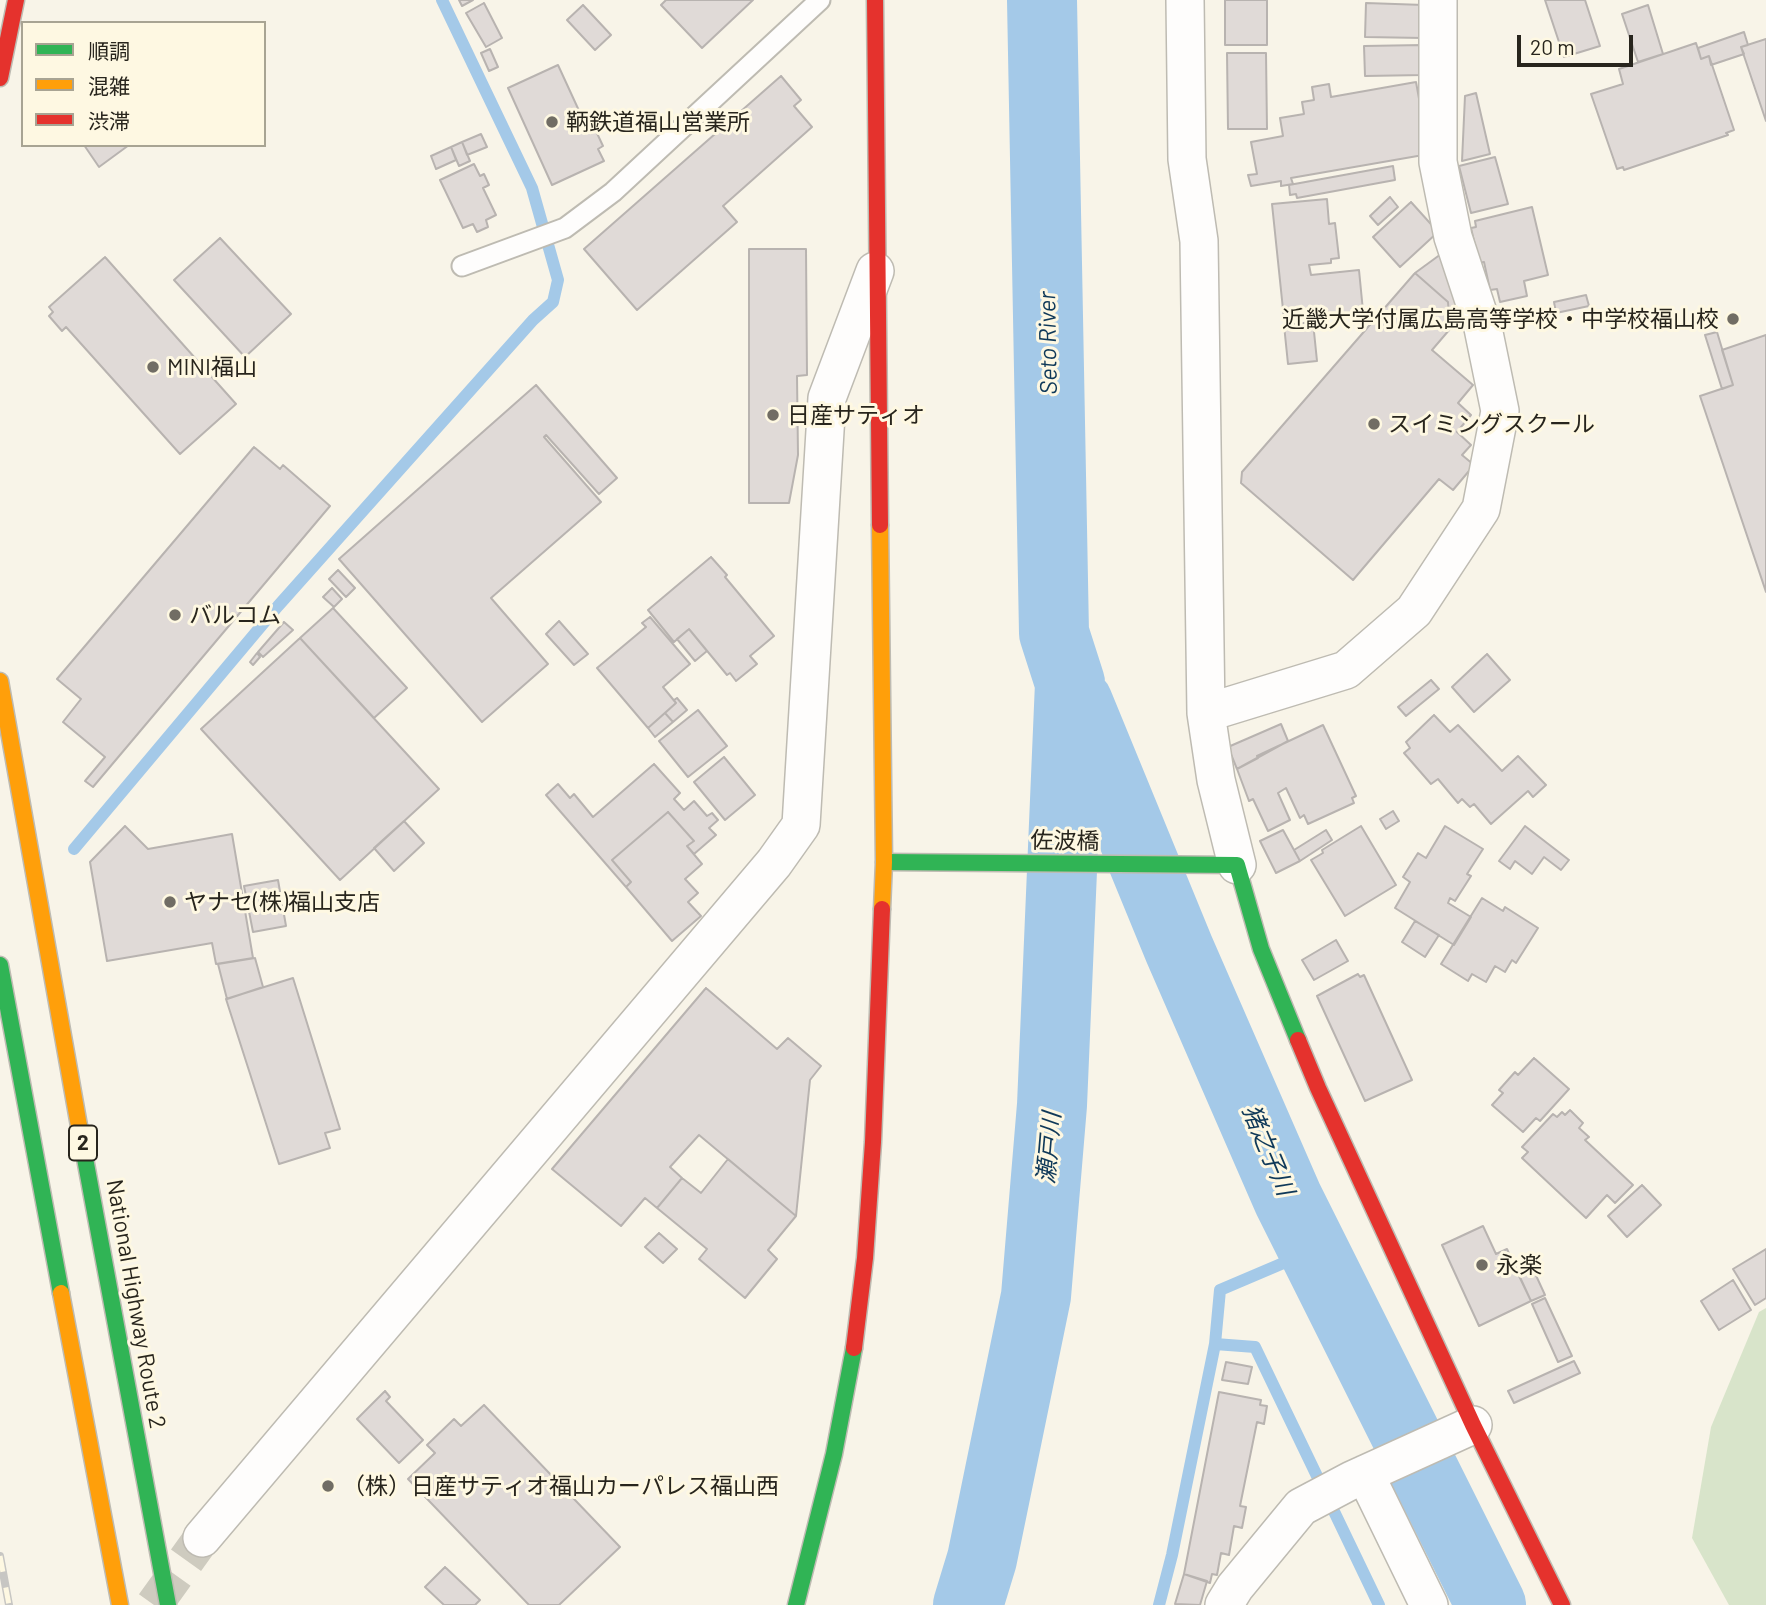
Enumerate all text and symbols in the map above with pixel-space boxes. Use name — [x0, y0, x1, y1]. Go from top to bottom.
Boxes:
legend — [21, 21, 266, 147]
scale bar — [1521, 21, 1636, 65]
text: 20 m — [1530, 34, 1575, 59]
text: 順調 — [88, 38, 130, 63]
text: 混雑 — [88, 73, 130, 98]
text: 渋滞 — [88, 108, 130, 133]
place label: 鞆鉄道福山営業所 — [566, 108, 750, 136]
marker: 鞆鉄道福山営業所 — [544, 114, 560, 130]
water label: Seto River — [1033, 291, 1063, 395]
place label: 近畿大学付属広島高等学校・中学校福山校 — [1282, 305, 1719, 333]
marker: 近畿大学付属広島高等学校・中学校福山校 — [1725, 311, 1741, 327]
place label: MINI福山 — [167, 353, 257, 381]
marker: MINI福山 — [145, 359, 161, 375]
place label: 日産サティオ — [787, 401, 925, 429]
marker: 日産サティオ — [765, 407, 781, 423]
place label: スイミングスクール — [1388, 410, 1595, 438]
marker: スイミングスクール — [1366, 416, 1382, 432]
place label: バルコム — [189, 601, 281, 629]
marker: バルコム — [167, 607, 183, 623]
street label: 佐波橋 — [1030, 827, 1100, 855]
place label: ヤナセ(株)福山支店 — [184, 888, 380, 916]
marker: ヤナセ(株)福山支店 — [162, 894, 178, 910]
water label: 猪之子川 — [1236, 1100, 1300, 1200]
water label: 瀬戸川 — [1032, 1111, 1066, 1185]
road number: 2 — [69, 1126, 97, 1160]
street label: National Highway Route 2 — [100, 1177, 172, 1431]
place label: 永楽 — [1496, 1251, 1542, 1279]
marker: 永楽 — [1474, 1257, 1490, 1273]
place label: （株）日産サティオ福山カーパレス福山西 — [342, 1472, 779, 1500]
marker: （株）日産サティオ福山カーパレス福山西 — [320, 1478, 336, 1494]

